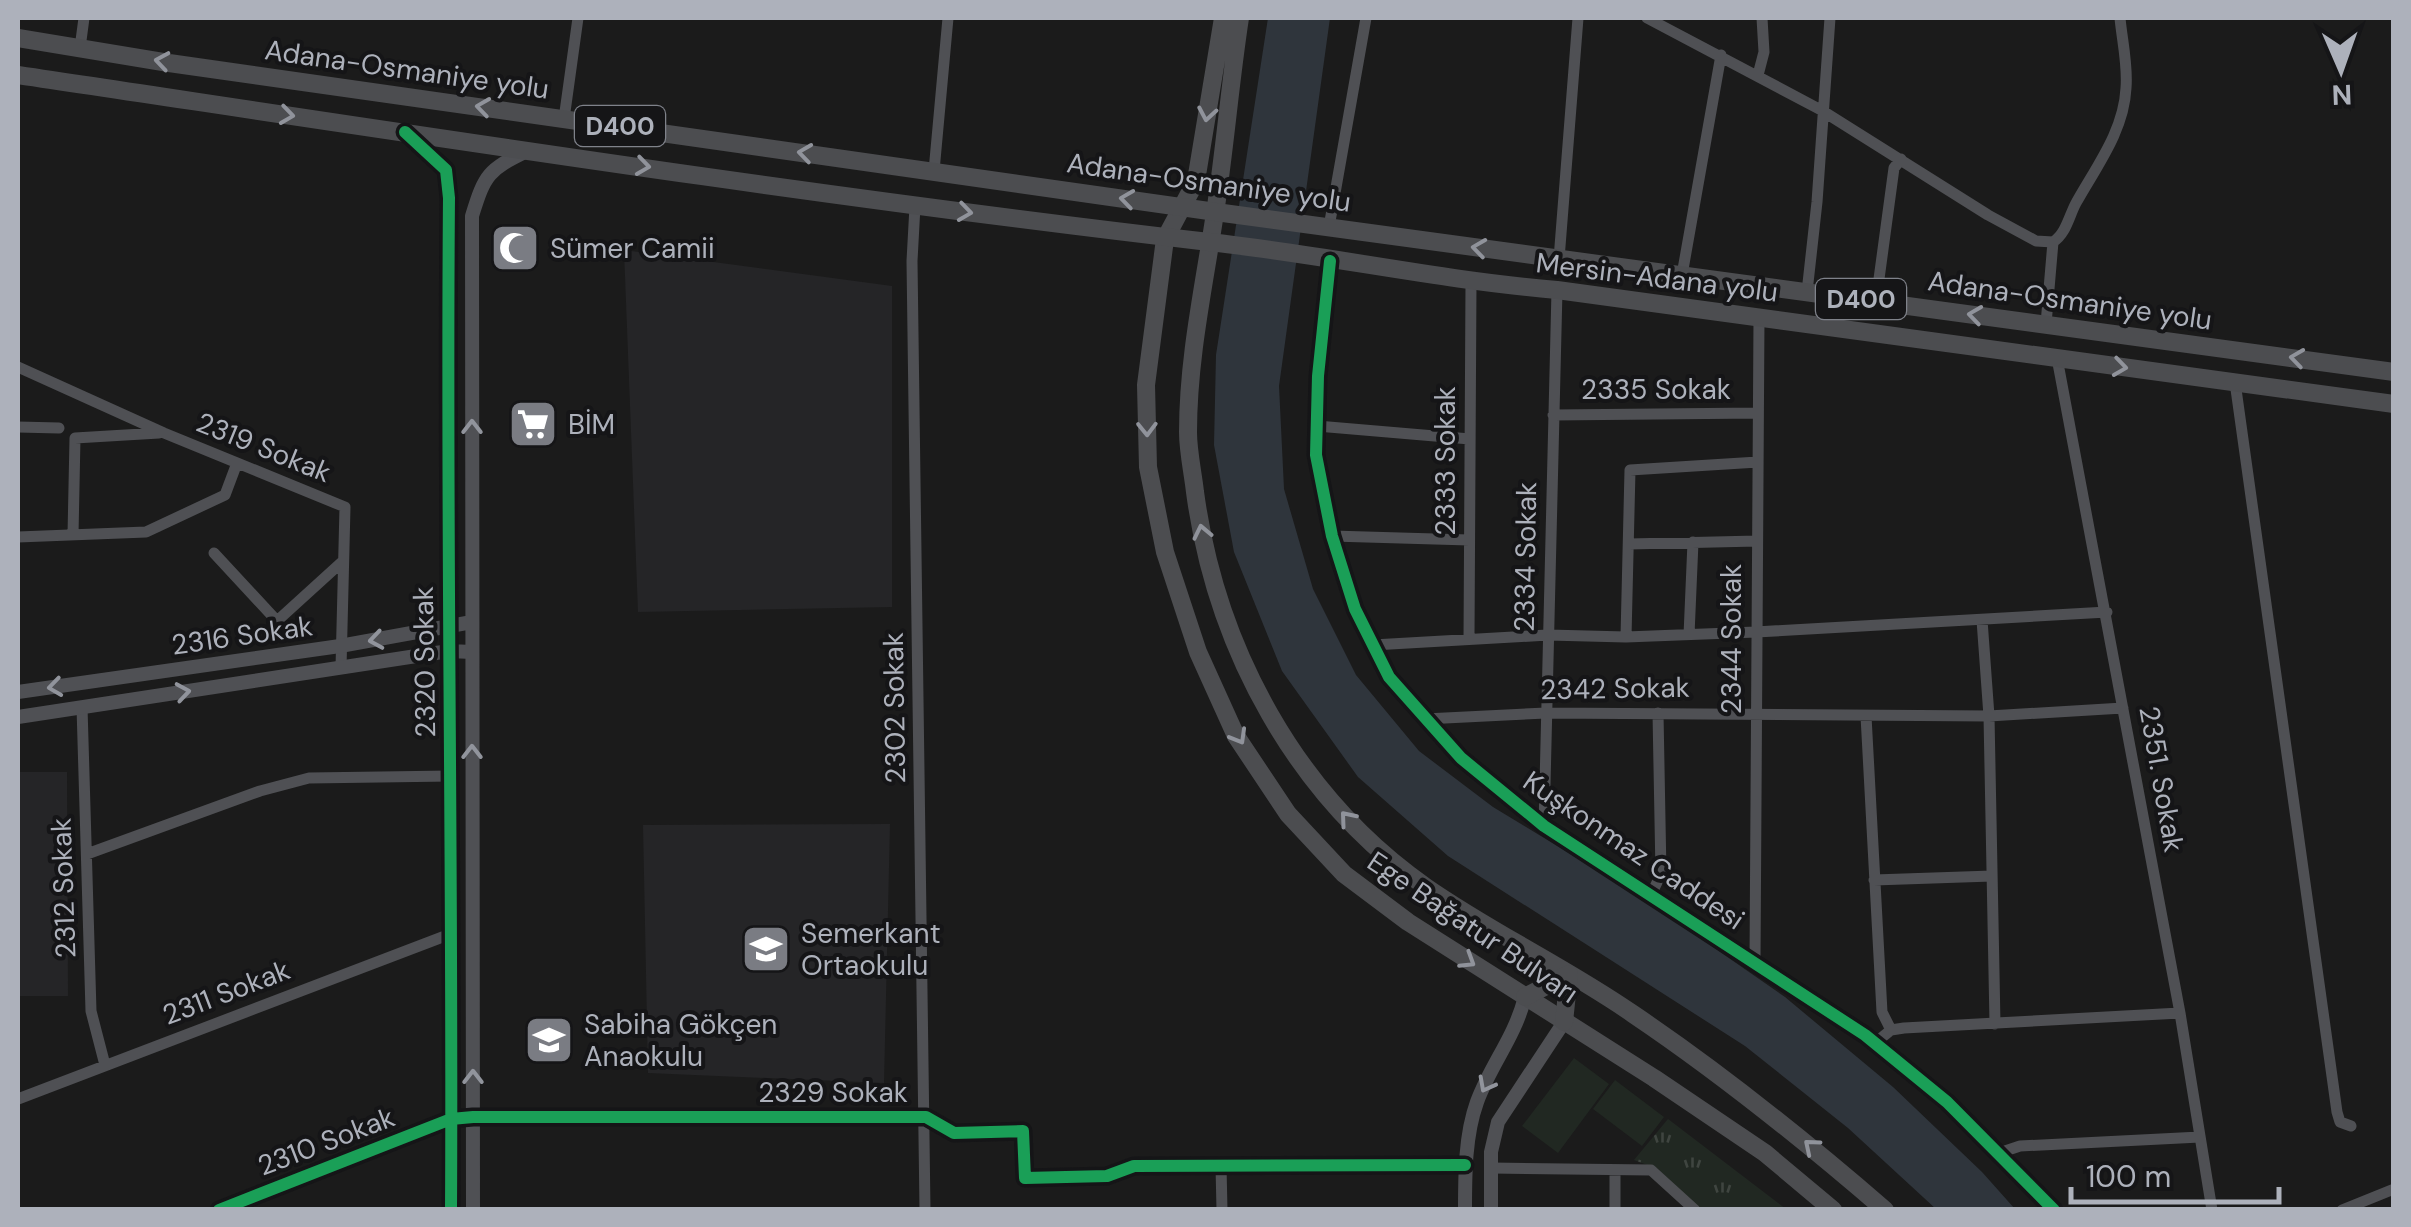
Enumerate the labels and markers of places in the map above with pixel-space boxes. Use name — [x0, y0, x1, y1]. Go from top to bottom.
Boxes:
mosque icon: Sümer Camii — [489, 222, 541, 274]
place label: Sümer Camii — [550, 230, 715, 267]
supermarket icon: BİM — [507, 398, 559, 450]
place label: BİM — [568, 406, 615, 443]
place label: Semerkant Ortaokulu — [801, 915, 941, 984]
school or university icon: Semerkant Ortaokulu — [740, 923, 792, 975]
place label: Sabiha Gökçen Anaokulu — [584, 1006, 777, 1075]
school or university icon: Sabiha Gökçen Anaokulu — [523, 1014, 575, 1066]

